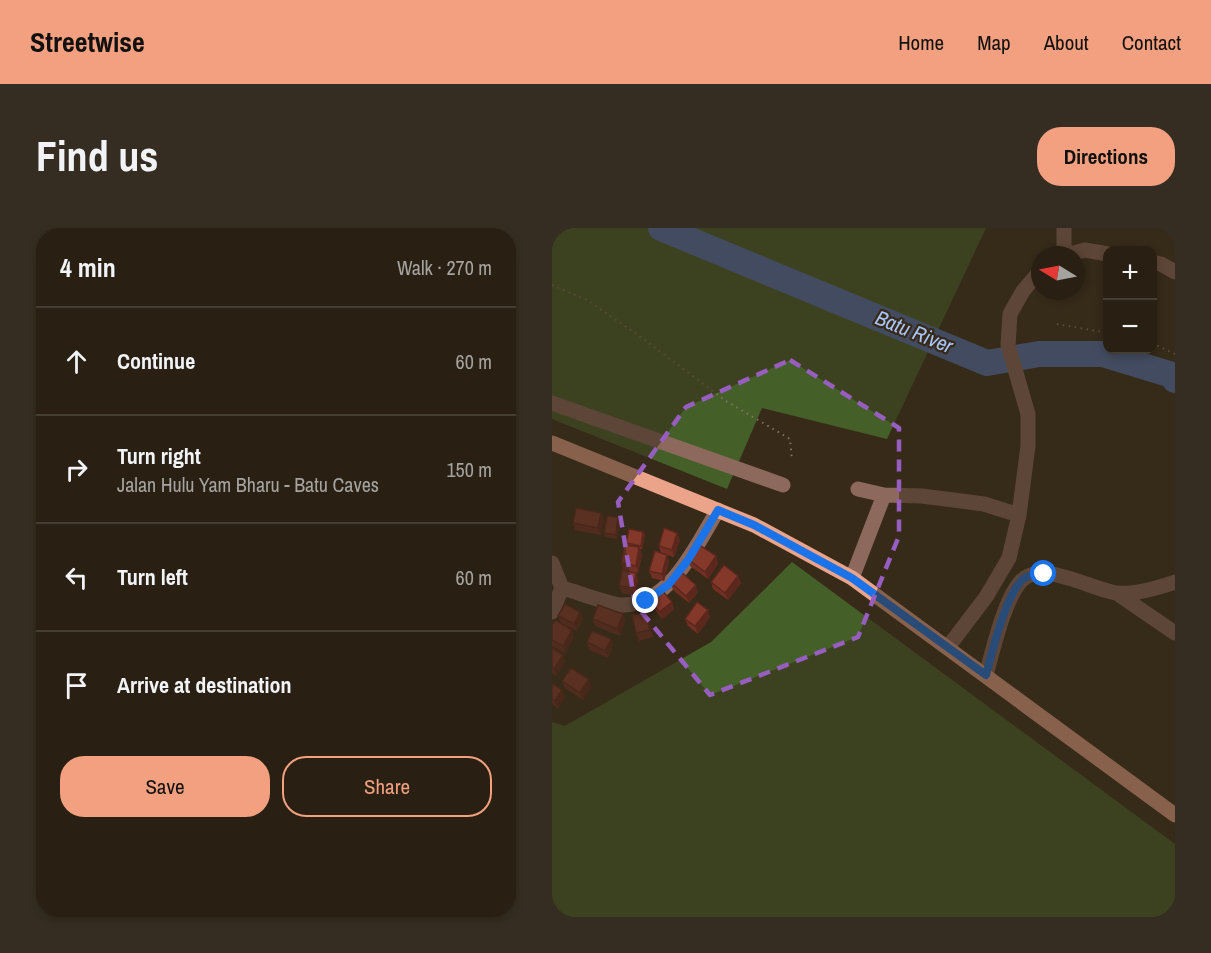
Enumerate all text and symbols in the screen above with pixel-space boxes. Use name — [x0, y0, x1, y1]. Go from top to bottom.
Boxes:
text: Streetwise — [30, 23, 145, 61]
text: Home — [898, 28, 944, 57]
text: Map — [977, 28, 1011, 57]
text: About — [1044, 28, 1089, 57]
text: Contact — [1122, 28, 1181, 57]
button: Directions — [1037, 127, 1175, 186]
text: Find us — [36, 128, 158, 184]
north arrow — [1031, 246, 1085, 300]
map controls — [1103, 246, 1157, 354]
button: + — [1103, 246, 1157, 300]
text: 4 min — [60, 250, 116, 285]
text: Walk · 270 m — [397, 254, 492, 281]
button: − — [1103, 300, 1157, 354]
water label: Batu River — [871, 303, 959, 361]
icon: ahead — [60, 345, 93, 378]
text: Continue — [117, 346, 195, 376]
text: 60 m — [456, 348, 492, 375]
text: Turn right — [117, 441, 201, 471]
icon: right — [60, 453, 93, 486]
text: 150 m — [446, 456, 492, 483]
text: Jalan Hulu Yam Bharu - Batu Caves — [117, 471, 379, 498]
route start — [1030, 560, 1056, 586]
icon: left — [60, 561, 93, 594]
text: Turn left — [117, 562, 188, 592]
text: 60 m — [456, 564, 492, 591]
route end — [632, 587, 658, 613]
icon: arrive — [60, 669, 93, 702]
text: Arrive at destination — [117, 670, 291, 700]
button: Save — [60, 756, 270, 817]
button: Share — [282, 756, 492, 817]

